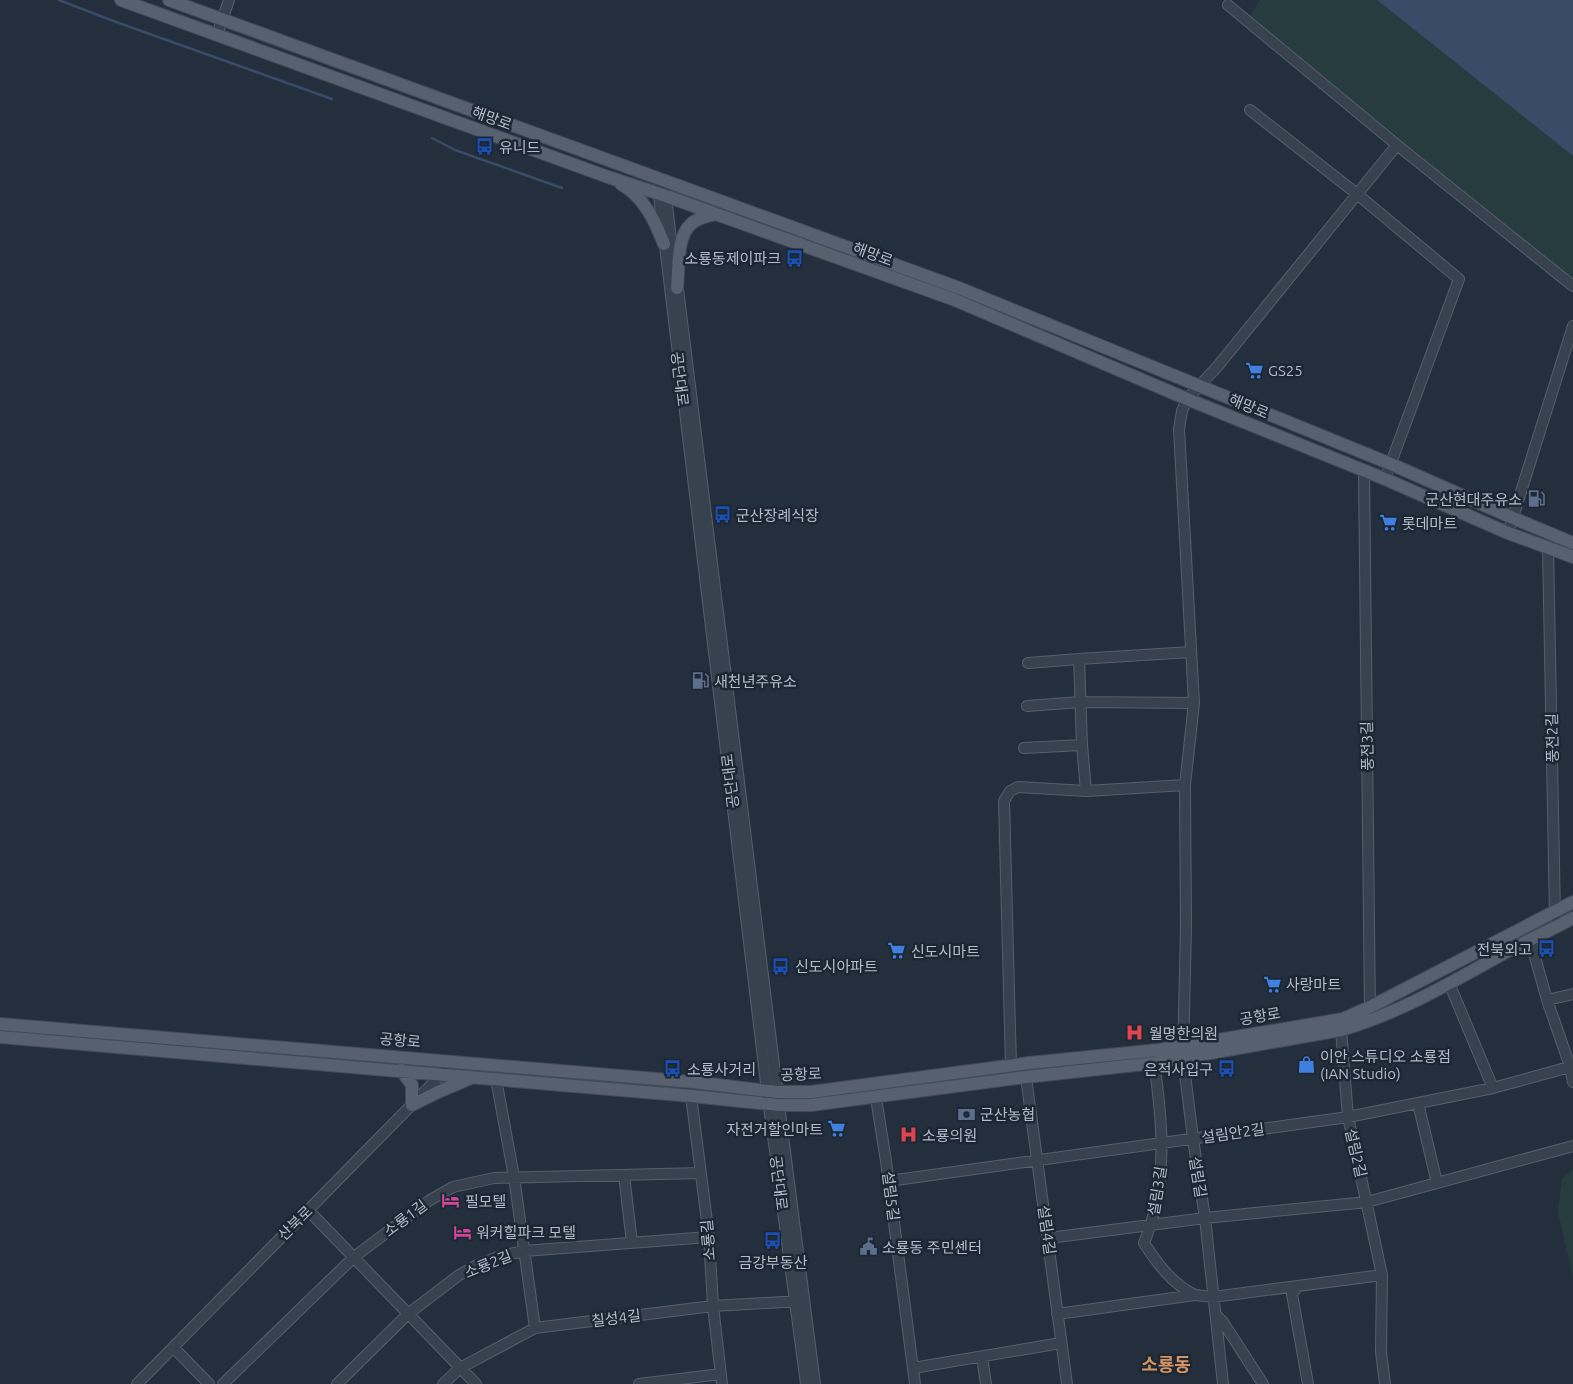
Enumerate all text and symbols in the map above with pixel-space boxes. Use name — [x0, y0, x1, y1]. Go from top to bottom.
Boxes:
street label: 해망로 — [470, 103, 514, 133]
bus stop icon: 유니드 — [475, 137, 495, 157]
place label: 유니드 — [499, 139, 541, 156]
street label: 해망로 — [851, 239, 895, 269]
bus stop icon: 소룡동제이파크 — [785, 248, 805, 268]
place label: 소룡동제이파크 — [684, 250, 781, 267]
street label: 공단대로 — [668, 351, 692, 407]
supermarket icon: GS25 — [1244, 360, 1264, 380]
place label: GS25 — [1268, 362, 1303, 379]
street label: 해망로 — [1227, 390, 1271, 422]
fuel station icon: 군산현대주유소 — [1526, 489, 1546, 509]
place label: 군산현대주유소 — [1425, 491, 1522, 508]
bus stop icon: 군산장례식장 — [712, 505, 732, 525]
place label: 군산장례식장 — [736, 507, 819, 524]
supermarket icon: 롯데마트 — [1378, 513, 1398, 533]
place label: 롯데마트 — [1402, 515, 1457, 532]
fuel station icon: 새천년주유소 — [690, 671, 710, 691]
place label: 새천년주유소 — [714, 673, 797, 690]
street label: 풍전2길 — [1543, 713, 1561, 763]
street label: 풍전3길 — [1358, 721, 1376, 771]
street label: 공단대로 — [718, 753, 742, 809]
bus stop icon: 전북외고 — [1536, 939, 1556, 959]
supermarket icon: 신도시마트 — [887, 941, 907, 961]
place label: 전북외고 — [1477, 941, 1532, 958]
place label: 신도시마트 — [911, 943, 980, 960]
bus stop icon: 신도시아파트 — [771, 956, 791, 976]
place label: 신도시아파트 — [795, 958, 878, 975]
supermarket icon: 사랑마트 — [1262, 974, 1282, 994]
place label: 사랑마트 — [1286, 976, 1341, 993]
street label: 공항로 — [1238, 1004, 1282, 1028]
hospital icon: 월명한의원 — [1125, 1023, 1145, 1043]
place label: 월명한의원 — [1149, 1025, 1218, 1042]
street label: 공항로 — [379, 1030, 421, 1050]
place label: 이안 스튜디오 소룡점 (IAN Studio) — [1320, 1048, 1451, 1082]
shop icon: 이안 스튜디오 소룡점 (IAN Studio) — [1296, 1055, 1316, 1075]
bus stop icon: 소룡사거리 — [663, 1059, 683, 1079]
bus stop icon: 은적사입구 — [1217, 1059, 1237, 1079]
place label: 소룡사거리 — [687, 1061, 756, 1078]
place label: 은적사입구 — [1144, 1061, 1213, 1078]
street label: 공항로 — [780, 1065, 822, 1083]
bank icon: 군산농협 — [956, 1104, 976, 1124]
place label: 군산농협 — [980, 1106, 1035, 1123]
supermarket icon: 자전거할인마트 — [827, 1119, 847, 1139]
street label: 설림안2길 — [1200, 1120, 1266, 1146]
place label: 자전거할인마트 — [726, 1121, 823, 1138]
hospital icon: 소룡의원 — [898, 1125, 918, 1145]
place label: 소룡의원 — [922, 1127, 977, 1144]
street label: 설림2길 — [1342, 1127, 1370, 1179]
street label: 공단대로 — [767, 1155, 791, 1211]
street label: 설림길 — [1186, 1155, 1210, 1199]
street label: 설림3길 — [1145, 1165, 1169, 1217]
street label: 설림5길 — [880, 1170, 902, 1222]
hotel icon: 필모텔 — [441, 1191, 461, 1211]
place label: 필모텔 — [465, 1193, 506, 1210]
street label: 소룡1길 — [380, 1196, 430, 1240]
street label: 산북로 — [274, 1202, 316, 1244]
street label: 설림4길 — [1035, 1204, 1059, 1256]
street label: 소룡길 — [698, 1219, 718, 1261]
hotel icon: 워커힐파크 모텔 — [452, 1222, 472, 1242]
place label: 워커힐파크 모텔 — [476, 1224, 576, 1241]
bus stop icon: 금강부동산 — [763, 1231, 783, 1251]
public building icon: 소룡동 주민센터 — [858, 1237, 878, 1257]
place label: 소룡동 주민센터 — [882, 1239, 982, 1256]
street label: 소룡2길 — [462, 1247, 514, 1281]
place label: 금강부동산 — [738, 1254, 808, 1271]
street label: 칠성4길 — [590, 1307, 642, 1329]
district label: 소룡동 — [1141, 1354, 1191, 1374]

